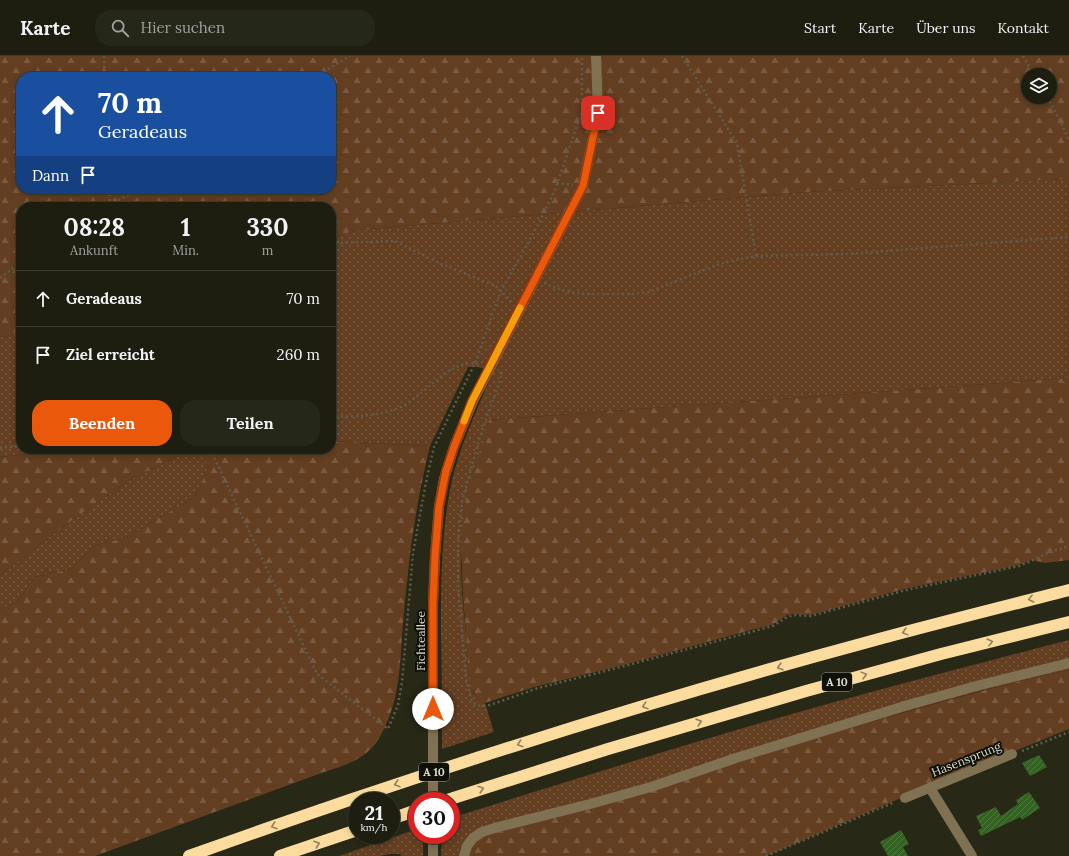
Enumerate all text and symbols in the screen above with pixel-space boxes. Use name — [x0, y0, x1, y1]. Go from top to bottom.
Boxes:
search box — [95, 10, 375, 46]
text: Karte — [20, 16, 71, 40]
icon: search — [109, 17, 131, 39]
text: Hier suchen — [141, 18, 225, 37]
text: Start — [804, 19, 836, 37]
text: Karte — [858, 19, 894, 37]
text: Über uns — [916, 19, 976, 37]
text: Kontakt — [998, 19, 1049, 37]
map controls — [1021, 68, 1057, 104]
button: layers — [1021, 68, 1057, 104]
text: 70 m — [98, 85, 162, 121]
icon: ahead — [32, 88, 84, 140]
pin — [581, 96, 615, 130]
icon: arrive — [587, 102, 609, 124]
text: Geradeaus — [98, 120, 187, 143]
icon: arrive — [77, 164, 99, 186]
text: Dann — [32, 166, 69, 185]
text: 08:28 — [63, 212, 125, 243]
text: 1 — [181, 212, 191, 243]
text: 330 — [246, 212, 289, 243]
text: Ankunft — [70, 242, 118, 259]
text: Min. — [172, 242, 199, 259]
text: m — [262, 242, 273, 259]
icon: ahead — [32, 288, 54, 310]
text: Geradeaus — [66, 289, 142, 308]
text: 70 m — [286, 289, 320, 308]
icon: arrive — [32, 344, 54, 366]
text: Ziel erreicht — [66, 345, 155, 364]
text: 260 m — [277, 345, 320, 364]
button: Beenden — [32, 400, 172, 446]
button: Teilen — [180, 400, 320, 446]
one-way arrow — [1028, 595, 1034, 603]
street label: Fichteallee — [413, 610, 428, 671]
one-way arrow — [902, 627, 909, 636]
one-way arrow — [986, 638, 993, 646]
one-way arrow — [777, 662, 784, 671]
one-way arrow — [860, 671, 867, 680]
road number: A 10 — [822, 673, 852, 691]
position arrow — [412, 688, 454, 730]
one-way arrow — [641, 701, 648, 710]
one-way arrow — [695, 718, 702, 727]
street label: Hasensprung — [929, 738, 1003, 780]
one-way arrow — [517, 739, 524, 748]
road number: A 10 — [419, 763, 449, 781]
one-way arrow — [393, 779, 400, 788]
one-way arrow — [478, 785, 485, 794]
speed limit sign: 30 — [408, 792, 460, 844]
text: 21 — [365, 800, 383, 825]
one-way arrow — [270, 821, 277, 830]
text: km/h — [360, 821, 388, 834]
one-way arrow — [314, 840, 321, 848]

